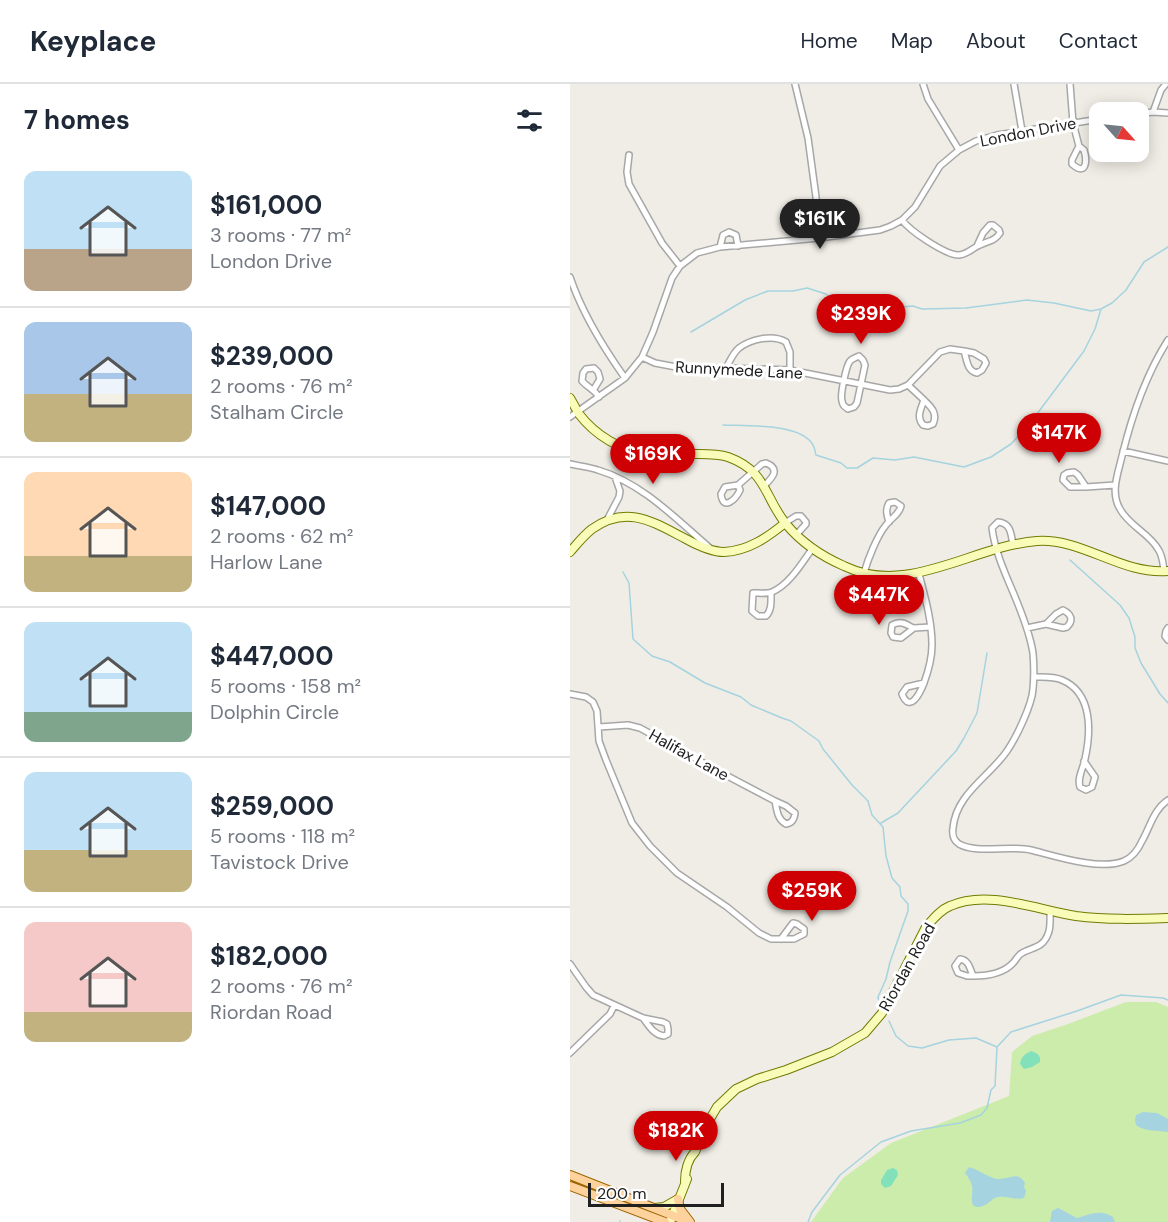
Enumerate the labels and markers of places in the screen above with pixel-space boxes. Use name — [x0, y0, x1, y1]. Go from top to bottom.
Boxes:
pin: $161K — [778, 199, 862, 250]
pin: $239K — [819, 294, 903, 345]
pin: $147K — [1017, 413, 1101, 464]
pin: $169K — [611, 434, 695, 485]
pin: $447K — [837, 575, 921, 626]
pin: $259K — [770, 871, 854, 922]
pin: $182K — [634, 1111, 718, 1162]

